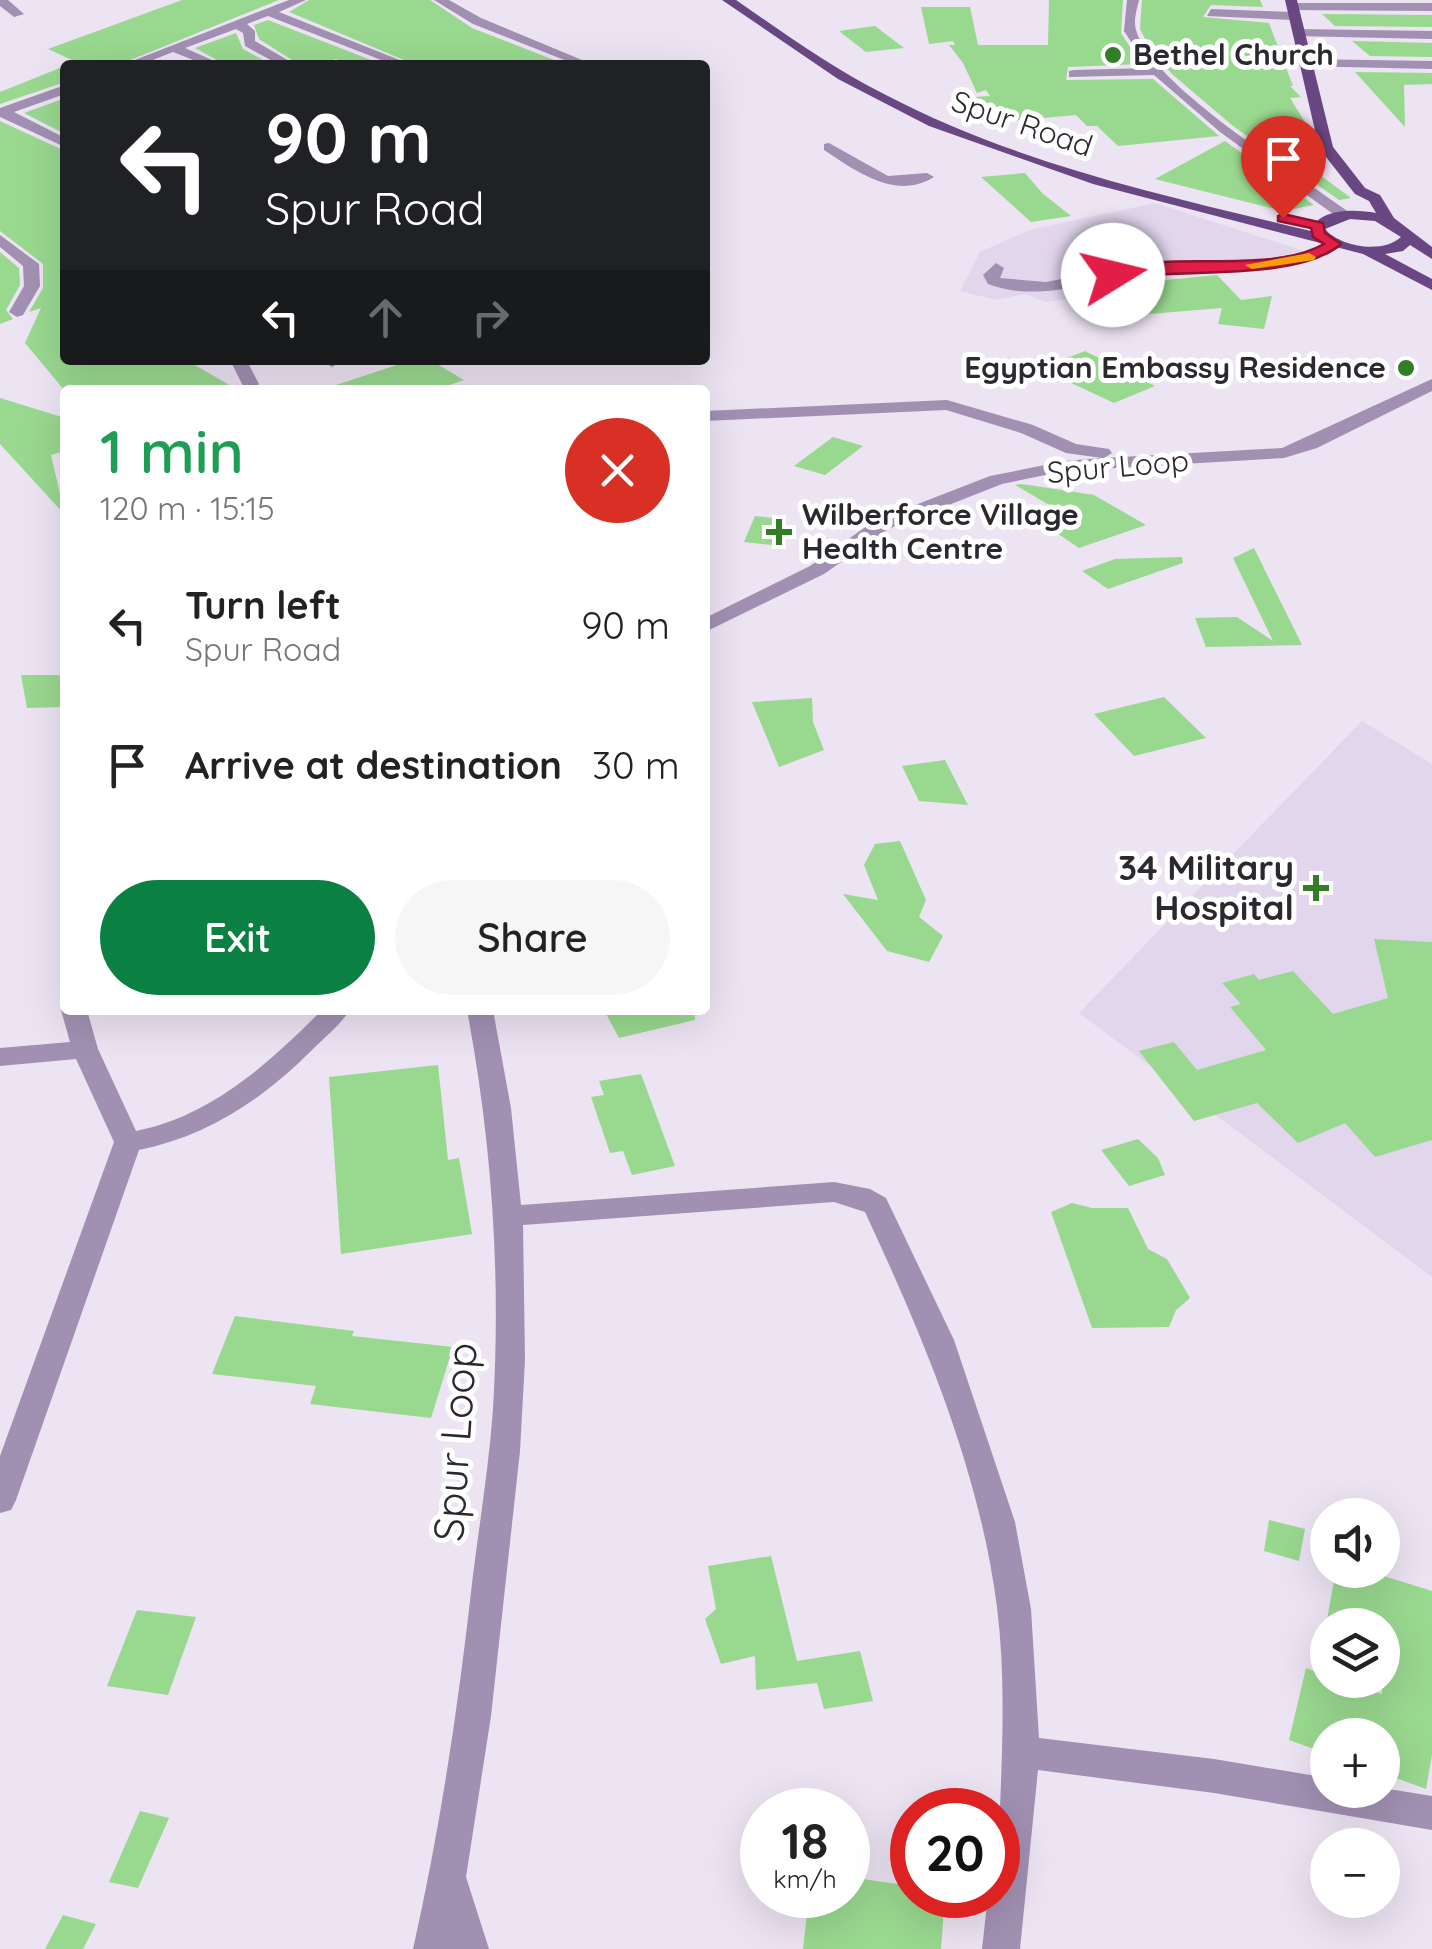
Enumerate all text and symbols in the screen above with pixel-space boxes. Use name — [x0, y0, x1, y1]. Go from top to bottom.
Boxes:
place label: Bethel Church — [1133, 35, 1334, 73]
marker: Bethel Church — [1102, 44, 1124, 66]
street label: Spur Road — [947, 81, 1098, 165]
text: 90 m — [265, 93, 432, 181]
icon: left — [100, 100, 230, 230]
pin — [1241, 116, 1326, 219]
icon: arrive — [1256, 131, 1311, 186]
text: Spur Road — [265, 180, 484, 236]
position arrow — [1061, 223, 1165, 327]
icon: left — [253, 290, 308, 345]
icon: ahead — [358, 290, 413, 345]
icon: right — [463, 290, 518, 345]
place label: Egyptian Embassy Residence — [964, 348, 1386, 386]
marker: Egyptian Embassy Residence — [1395, 357, 1417, 379]
text: 1 min — [100, 413, 244, 488]
button: close — [565, 418, 670, 523]
street label: Spur Loop — [1045, 441, 1190, 491]
text: 120 m · 15:15 — [100, 488, 275, 528]
place label: Wilberforce Village Health Centre — [802, 495, 1079, 567]
marker: Wilberforce Village Health Centre — [766, 519, 792, 545]
text: Turn left — [185, 581, 341, 629]
icon: left — [100, 598, 155, 653]
text: 90 m — [581, 601, 670, 649]
text: Spur Road — [185, 629, 341, 669]
icon: arrive — [100, 738, 155, 793]
text: Arrive at destination — [185, 741, 562, 789]
text: 30 m — [592, 741, 680, 789]
place label: 34 Military Hospital — [1118, 845, 1294, 929]
marker: 34 Military Hospital — [1303, 875, 1329, 901]
button: Exit — [100, 880, 375, 995]
button: Share — [395, 880, 670, 995]
street label: Spur Loop — [421, 1341, 488, 1543]
map controls — [1310, 1498, 1400, 1918]
button: sound — [1310, 1498, 1400, 1588]
button: layers — [1310, 1608, 1400, 1698]
button: + — [1310, 1718, 1400, 1808]
speed limit sign: 20 — [890, 1788, 1020, 1918]
text: 18 — [782, 1809, 828, 1872]
button: − — [1310, 1828, 1400, 1918]
text: km/h — [773, 1863, 837, 1894]

